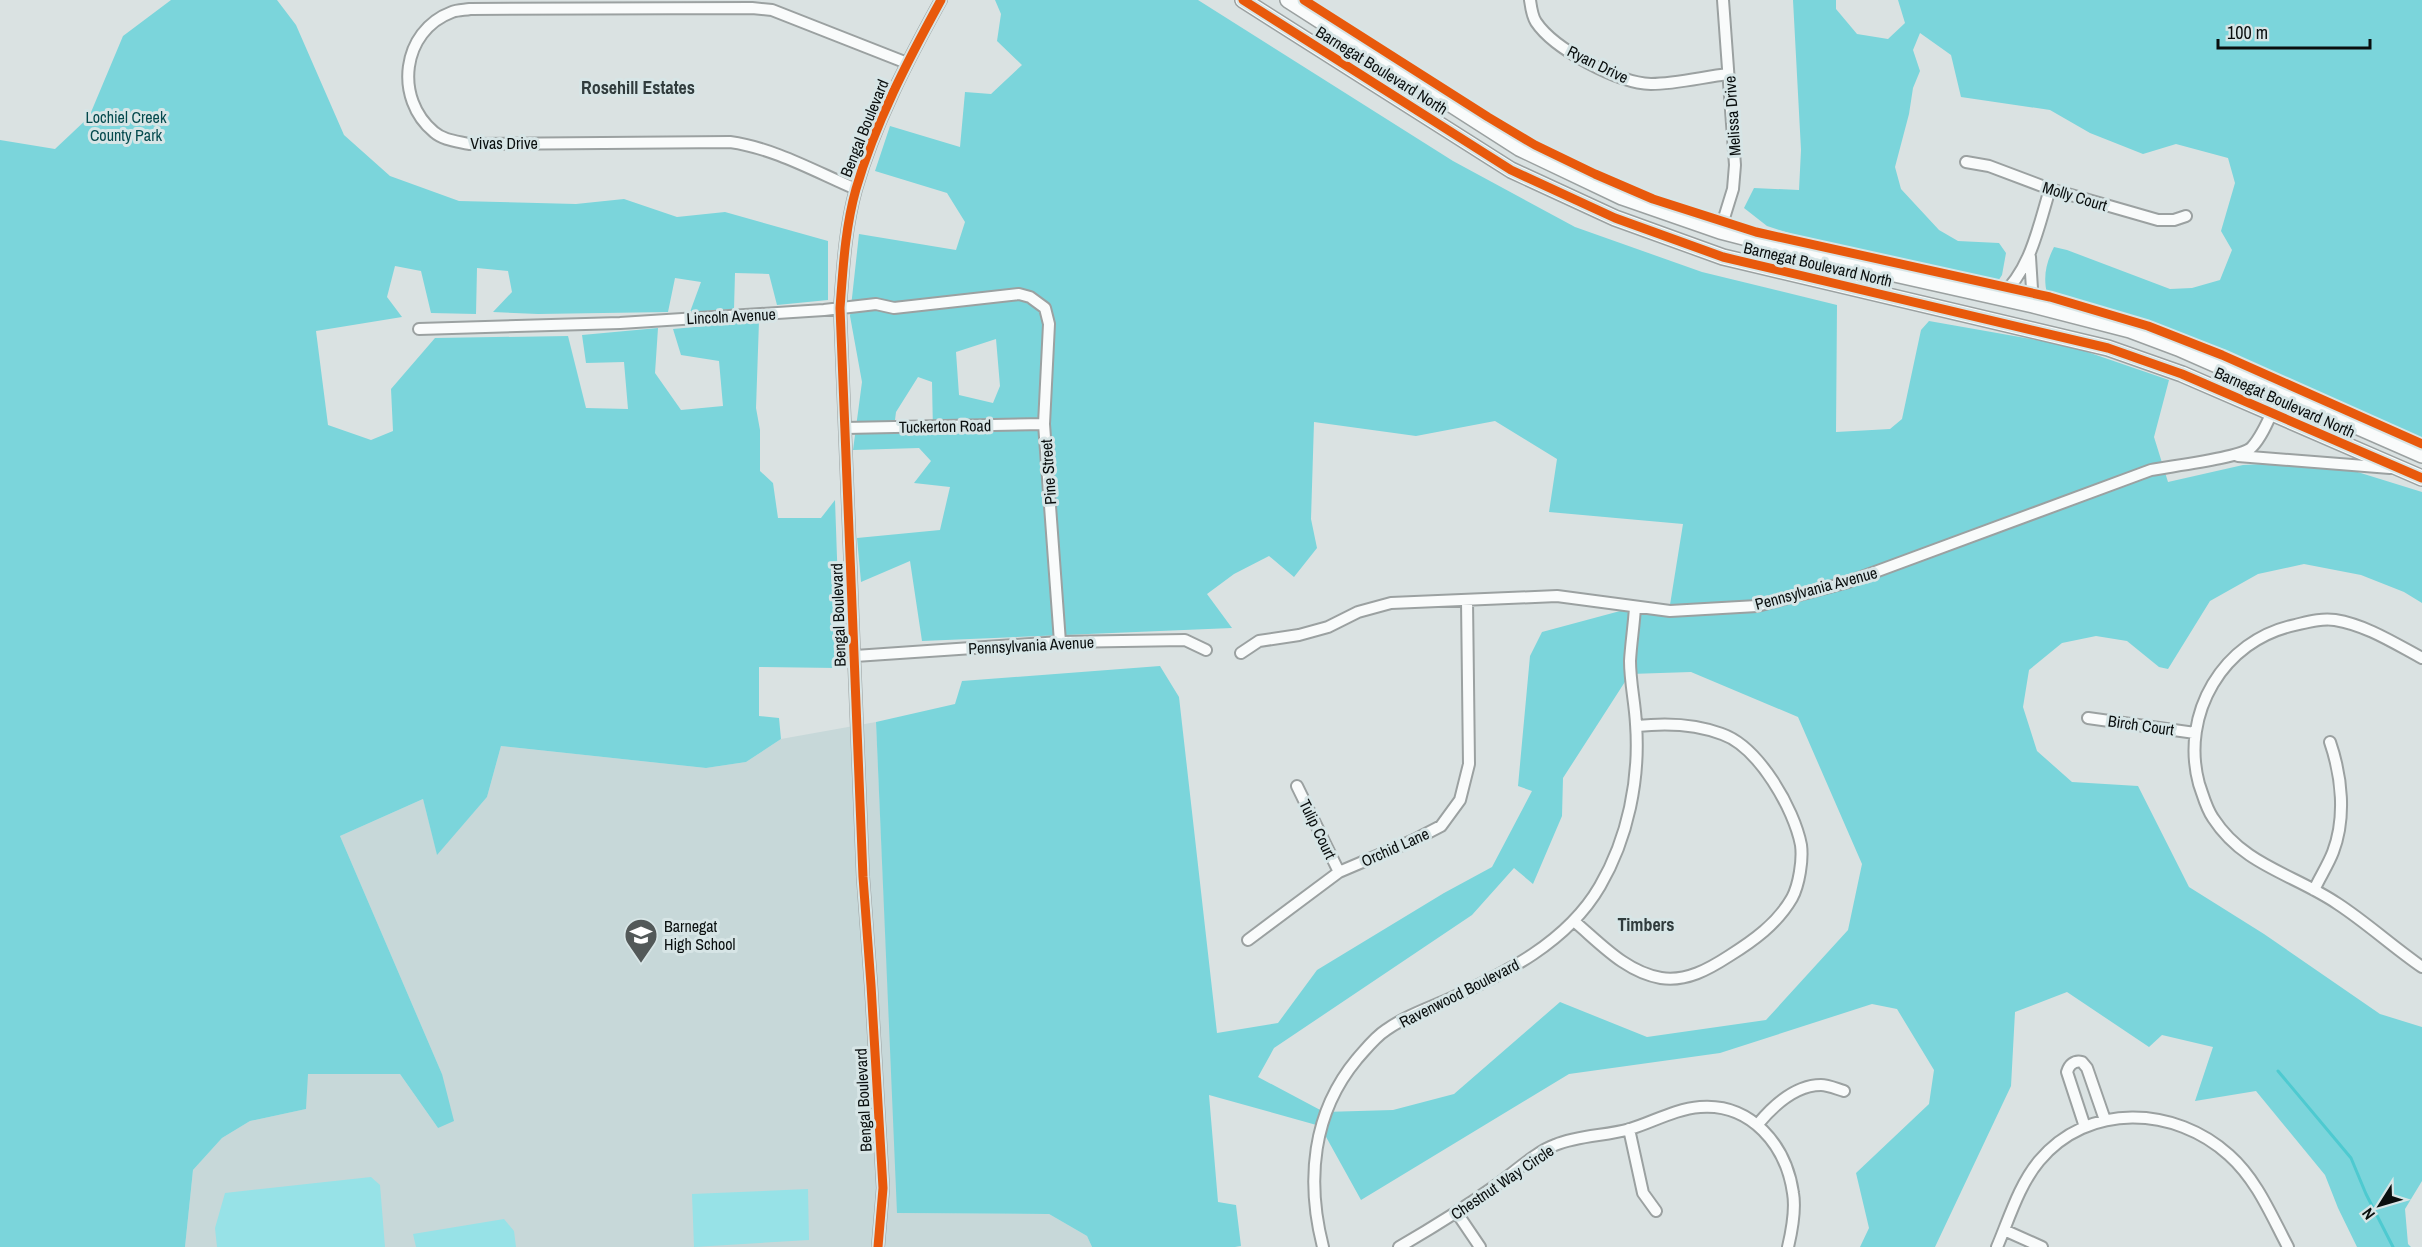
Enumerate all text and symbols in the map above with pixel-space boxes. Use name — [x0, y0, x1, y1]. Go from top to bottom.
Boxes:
scale bar — [2218, 12, 2370, 50]
street label: Barnegat Boulevard North — [1312, 20, 1452, 120]
text: 100 m — [2227, 20, 2268, 45]
street label: Ryan Drive — [1564, 40, 1632, 88]
district label: Rosehill Estates — [581, 75, 695, 100]
street label: Melissa Drive — [1718, 75, 1746, 157]
street label: Bengal Boulevard — [834, 76, 894, 180]
park label: Lochiel Creek County Park — [86, 106, 167, 146]
street label: Vivas Drive — [470, 132, 538, 154]
street label: Molly Court — [2040, 176, 2110, 216]
street label: Barnegat Boulevard North — [1742, 236, 1894, 292]
street label: Lincoln Avenue — [686, 303, 776, 329]
street label: Barnegat Boulevard North — [2211, 361, 2359, 443]
street label: Tuckerton Road — [899, 414, 991, 438]
street label: Pine Street — [1035, 438, 1061, 506]
street label: Pennsylvania Avenue — [1752, 561, 1880, 615]
street label: Bengal Boulevard — [825, 563, 851, 667]
street label: Pennsylvania Avenue — [968, 631, 1094, 659]
street label: Birch Court — [2107, 709, 2176, 741]
street label: Tulip Court — [1294, 796, 1342, 863]
street label: Orchid Lane — [1358, 822, 1432, 872]
district label: Timbers — [1617, 912, 1675, 937]
place label: Barnegat High School — [664, 915, 736, 955]
school or university icon: Barnegat High School — [623, 917, 659, 964]
street label: Ravenwood Boulevard — [1395, 953, 1523, 1033]
street label: Bengal Boulevard — [849, 1048, 877, 1152]
street label: Chestnut Way Circle — [1446, 1139, 1558, 1225]
north arrow — [2350, 1175, 2410, 1235]
text: N — [2356, 1204, 2380, 1224]

